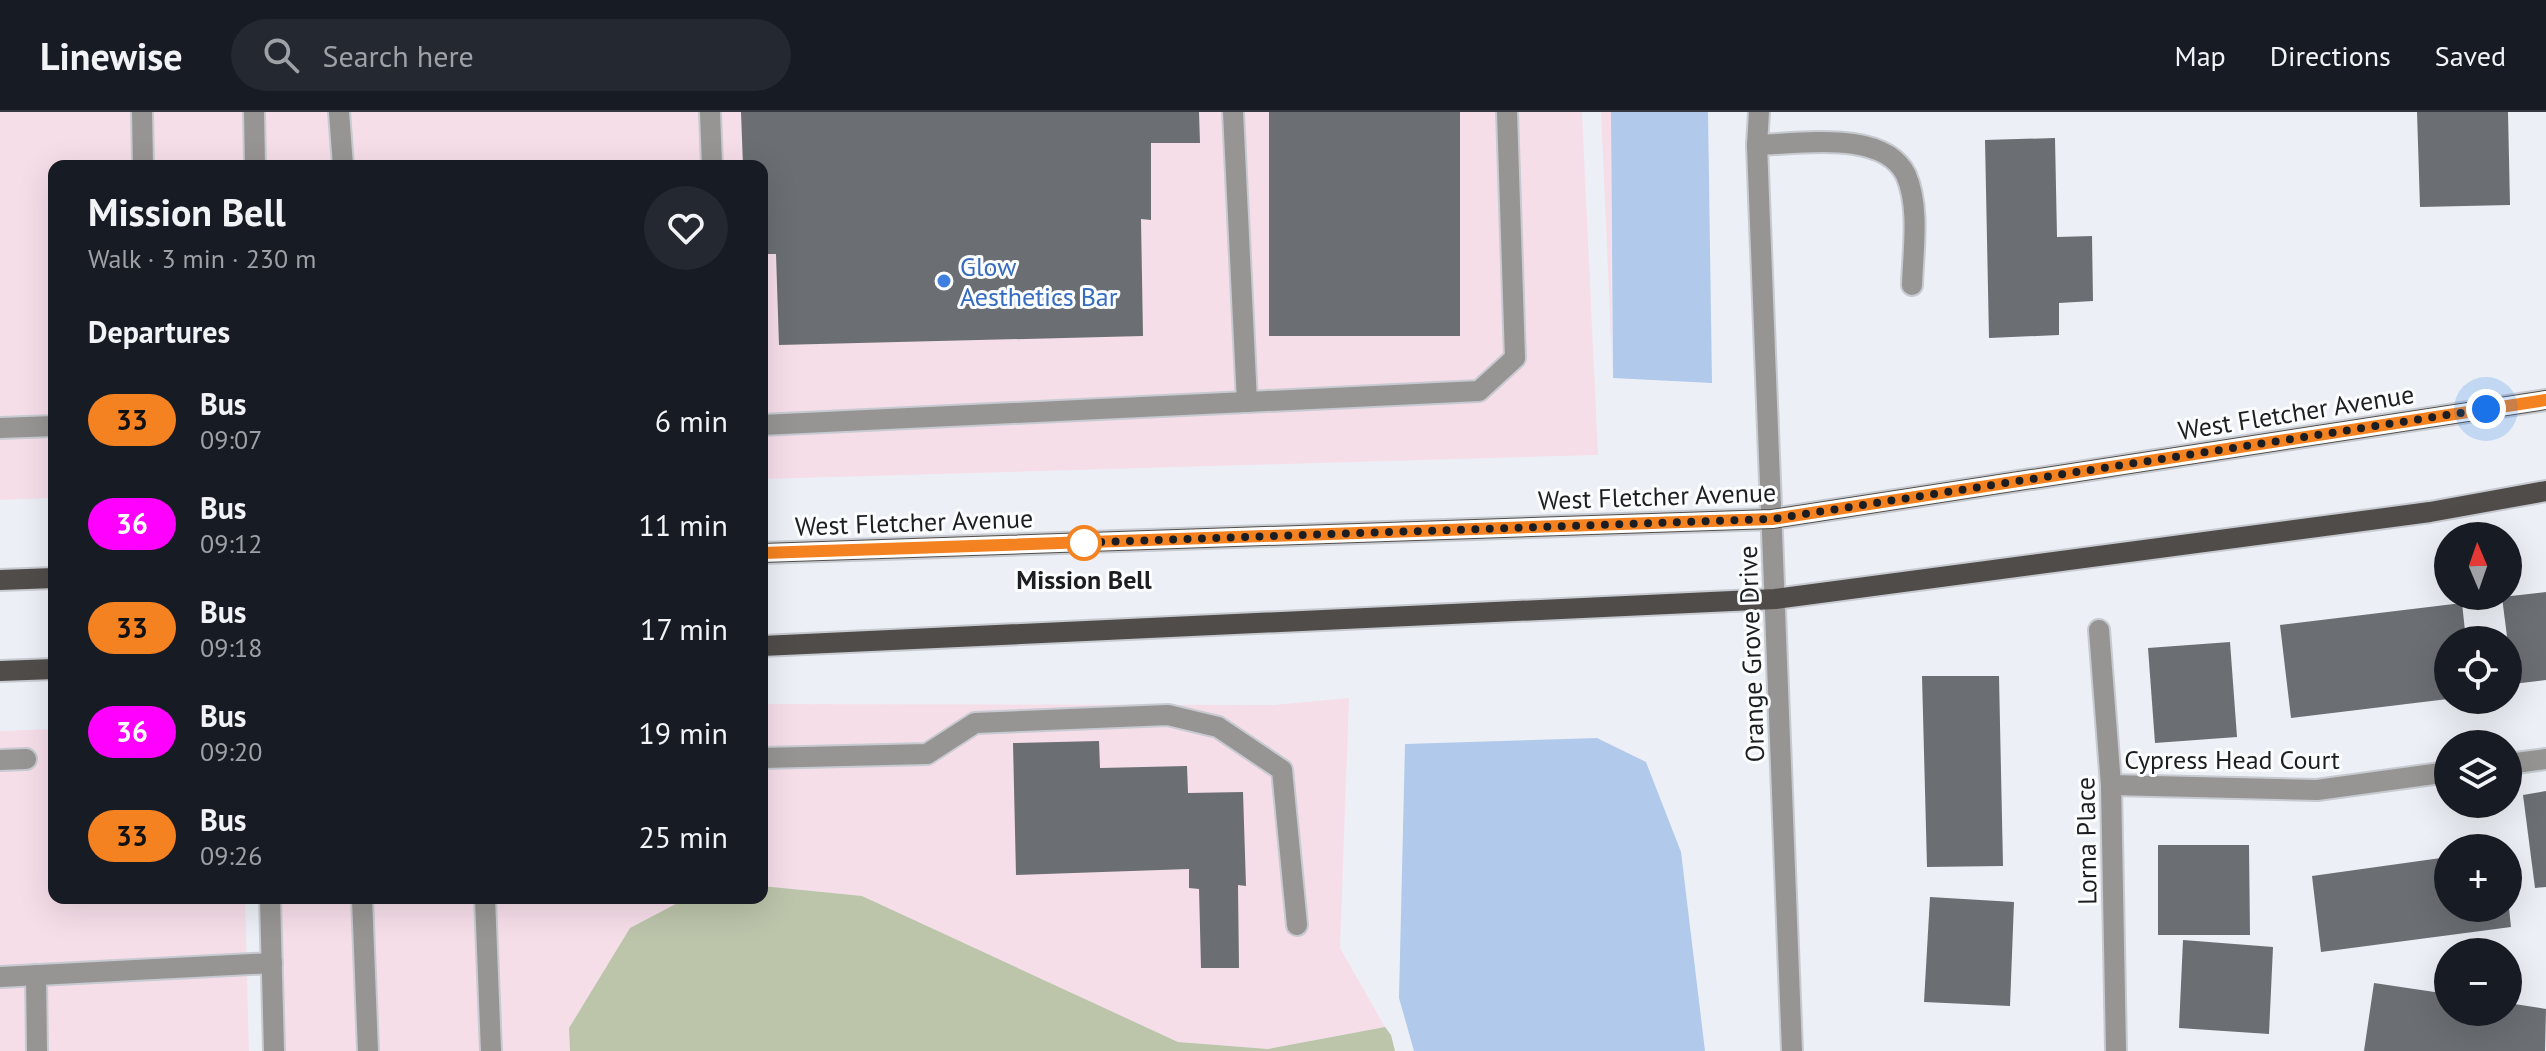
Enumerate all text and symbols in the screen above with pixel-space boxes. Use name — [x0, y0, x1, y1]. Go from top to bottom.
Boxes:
search box — [231, 19, 791, 91]
text: Linewise — [40, 31, 183, 80]
icon: search — [259, 33, 303, 77]
text: Search here — [323, 36, 474, 75]
text: Map — [2175, 37, 2226, 74]
text: Directions — [2270, 37, 2391, 74]
text: Saved — [2435, 37, 2506, 74]
button: heart — [644, 186, 728, 270]
text: Mission Bell — [88, 187, 286, 236]
text: Walk · 3 min · 230 m — [88, 242, 316, 275]
place label: Glow Aesthetics Bar — [960, 250, 1118, 313]
marker: Glow Aesthetics Bar — [935, 272, 953, 290]
text: Departures — [88, 312, 230, 351]
street label: West Fletcher Avenue — [2176, 377, 2416, 447]
text: Bus — [200, 384, 247, 423]
your location — [2466, 389, 2506, 429]
text: 33 — [116, 401, 148, 438]
text: 6 min — [655, 401, 728, 440]
text: 09:07 — [200, 423, 262, 456]
street label: West Fletcher Avenue — [1537, 475, 1777, 517]
text: Bus — [200, 488, 247, 527]
street label: West Fletcher Avenue — [794, 501, 1034, 543]
text: 36 — [116, 505, 148, 542]
text: 11 min — [638, 505, 728, 544]
north arrow — [2434, 522, 2522, 610]
map controls — [2434, 522, 2522, 1026]
marker: Mission Bell — [1067, 526, 1101, 560]
text: 09:12 — [200, 527, 262, 560]
street label: Orange Grove Drive — [1731, 545, 1771, 763]
place label: Mission Bell — [1016, 563, 1152, 596]
text: Bus — [200, 592, 247, 631]
text: 33 — [116, 609, 148, 646]
text: 17 min — [640, 609, 728, 648]
button: locate — [2434, 626, 2522, 714]
text: 09:18 — [200, 631, 262, 664]
text: Bus — [200, 696, 247, 735]
text: 36 — [116, 713, 148, 750]
text: 19 min — [638, 713, 728, 752]
button: layers — [2434, 730, 2522, 818]
text: 09:20 — [200, 735, 262, 768]
street label: Cypress Head Court — [2124, 743, 2340, 776]
street label: Lorna Place — [2068, 777, 2104, 905]
text: Bus — [200, 800, 247, 839]
text: 33 — [116, 817, 148, 854]
text: 25 min — [638, 817, 728, 856]
button: + — [2434, 834, 2522, 922]
text: 09:26 — [200, 839, 262, 872]
button: − — [2434, 938, 2522, 1026]

